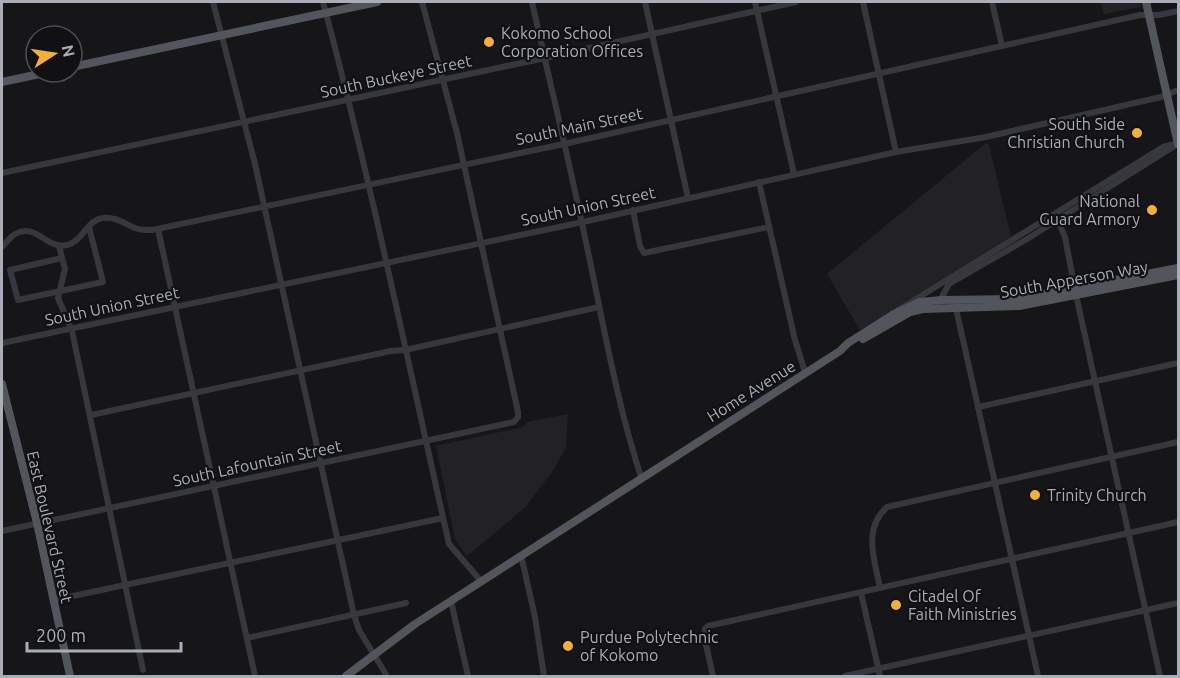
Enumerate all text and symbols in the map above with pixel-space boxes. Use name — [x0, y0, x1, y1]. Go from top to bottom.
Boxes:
north arrow — [24, 24, 84, 84]
place label: Kokomo School Corporation Offices — [501, 24, 643, 60]
marker: Kokomo School Corporation Offices — [482, 35, 496, 49]
text: N — [59, 43, 79, 59]
street label: South Buckeye Street — [319, 51, 474, 101]
street label: South Main Street — [514, 104, 645, 148]
place label: South Side Christian Church — [1007, 115, 1125, 151]
marker: South Side Christian Church — [1130, 126, 1144, 140]
street label: South Union Street — [519, 183, 657, 229]
place label: National Guard Armory — [1039, 192, 1140, 228]
marker: National Guard Armory — [1145, 203, 1159, 217]
street label: South Apperson Way — [999, 257, 1149, 301]
street label: South Union Street — [43, 283, 181, 329]
street label: Home Avenue — [704, 357, 798, 425]
street label: South Lafountain Street — [171, 436, 344, 490]
street label: East Boulevard Street — [24, 449, 76, 605]
place label: Trinity Church — [1047, 486, 1147, 504]
marker: Trinity Church — [1028, 488, 1042, 502]
place label: Citadel Of Faith Ministries — [908, 587, 1017, 623]
marker: Citadel Of Faith Ministries — [889, 598, 903, 612]
scale bar — [27, 615, 182, 653]
text: 200 m — [36, 625, 86, 645]
place label: Purdue Polytechnic of Kokomo — [580, 628, 719, 664]
marker: Purdue Polytechnic of Kokomo — [561, 639, 575, 653]

